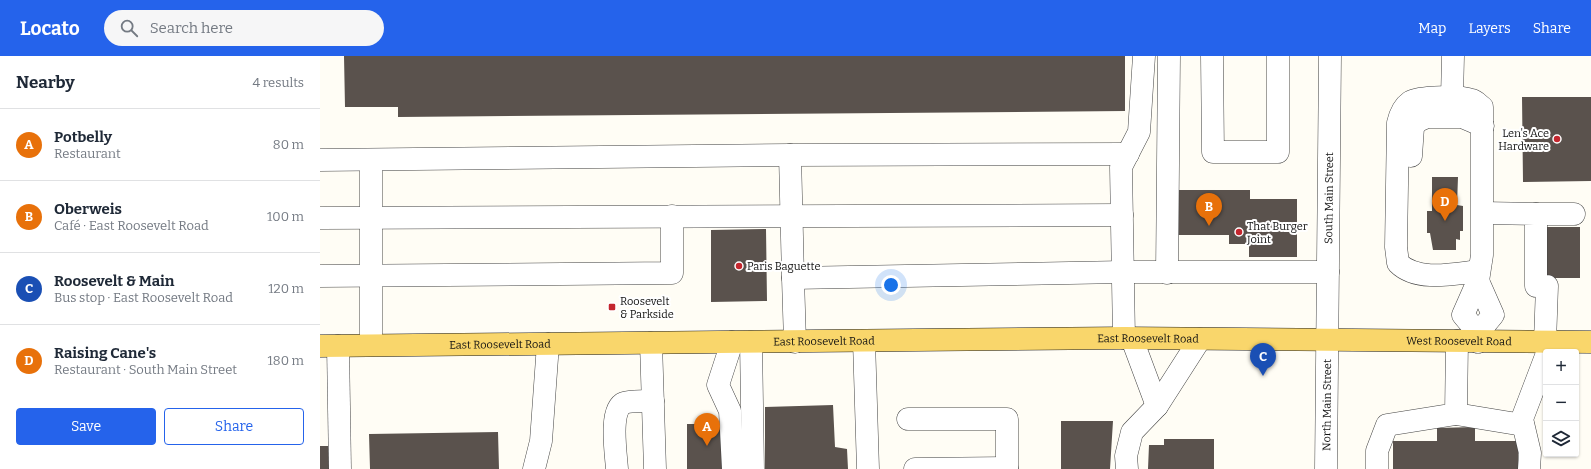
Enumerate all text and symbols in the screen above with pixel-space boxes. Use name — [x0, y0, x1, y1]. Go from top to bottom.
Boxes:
search box — [104, 10, 384, 46]
text: Locato — [20, 17, 80, 40]
icon: search — [118, 17, 140, 39]
text: Search here — [150, 19, 233, 37]
text: Map — [1418, 20, 1446, 37]
text: Layers — [1468, 20, 1511, 37]
text: Share — [1533, 20, 1571, 37]
text: Nearby — [16, 72, 75, 93]
text: 4 results — [252, 75, 304, 90]
place label: Len's Ace Hardware — [1498, 127, 1549, 153]
text: Potbelly — [54, 128, 112, 146]
marker: Len's Ace Hardware — [1552, 134, 1562, 144]
text: A — [24, 137, 34, 152]
text: 80 m — [273, 137, 304, 152]
text: Restaurant — [54, 146, 121, 161]
street label: South Main Street — [1322, 152, 1336, 244]
pin: D — [1432, 188, 1458, 221]
pin: B — [1196, 193, 1222, 226]
text: Oberweis — [54, 200, 122, 218]
text: B — [25, 209, 33, 224]
text: 100 m — [267, 209, 304, 224]
text: Café · East Roosevelt Road — [54, 218, 209, 233]
place label: That Burger Joint — [1246, 220, 1308, 246]
marker: That Burger Joint — [1234, 227, 1244, 237]
place label: Paris Baguette — [747, 260, 820, 273]
marker: Paris Baguette — [734, 261, 744, 271]
text: Roosevelt & Main — [54, 272, 174, 290]
your location — [881, 275, 901, 295]
text: C — [25, 281, 33, 296]
text: 120 m — [268, 281, 304, 296]
text: Bus stop · East Roosevelt Road — [54, 290, 233, 305]
place label: Roosevelt & Parkside — [620, 295, 674, 321]
marker: Roosevelt & Parkside — [607, 302, 617, 312]
street label: East Roosevelt Road — [1097, 331, 1199, 345]
street label: East Roosevelt Road — [773, 334, 875, 348]
street label: West Roosevelt Road — [1406, 334, 1512, 348]
street label: East Roosevelt Road — [449, 337, 551, 351]
pin: C — [1250, 343, 1276, 376]
text: Raising Cane's — [54, 344, 156, 362]
map controls — [1543, 349, 1579, 457]
button: + — [1543, 349, 1579, 385]
text: D — [24, 353, 34, 368]
text: 180 m — [268, 353, 304, 368]
street label: North Main Street — [1320, 359, 1334, 451]
text: Restaurant · South Main Street — [54, 362, 237, 377]
button: − — [1543, 385, 1579, 421]
button: Save — [16, 408, 156, 445]
button: Share — [164, 408, 304, 445]
pin: A — [694, 413, 720, 446]
button: layers — [1543, 421, 1579, 457]

